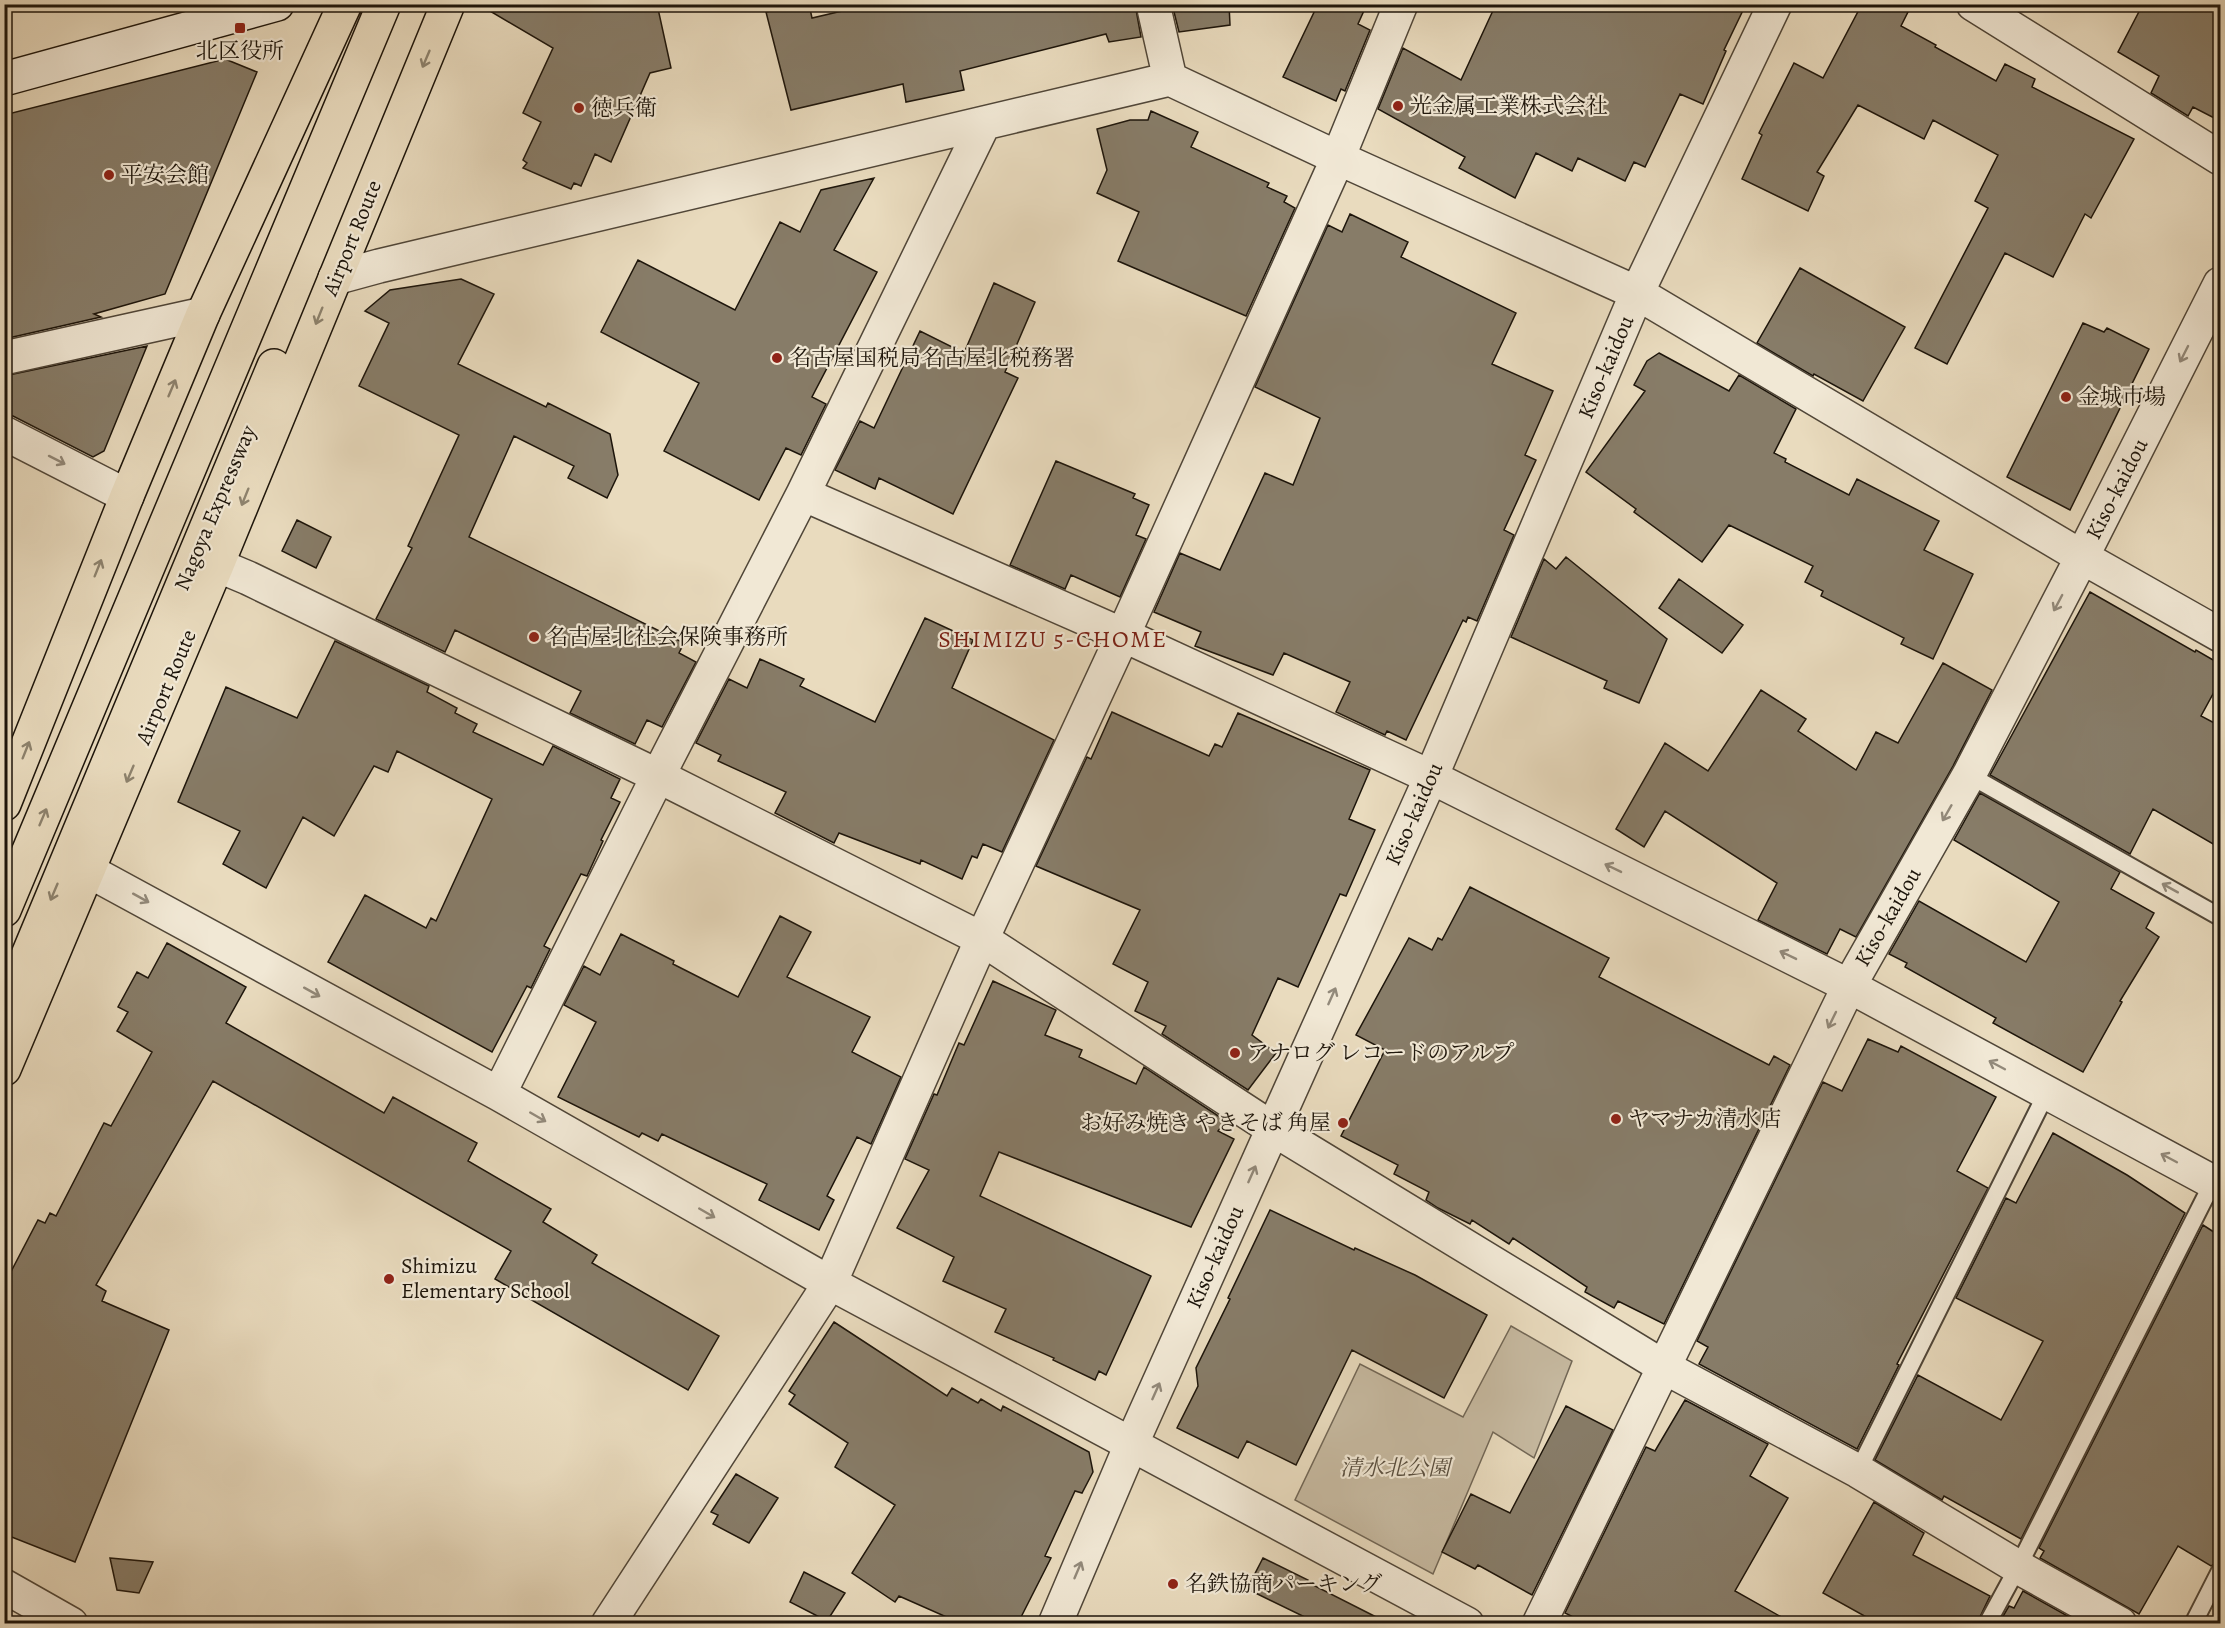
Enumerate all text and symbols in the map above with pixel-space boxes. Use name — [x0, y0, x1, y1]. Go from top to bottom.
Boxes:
marker: 北区役所 — [233, 21, 247, 35]
place label: 北区役所 — [196, 36, 284, 66]
one-way arrow — [420, 49, 431, 67]
place label: 光金属工業株式会社 — [1410, 91, 1608, 121]
place label: 徳兵衛 — [591, 93, 657, 123]
marker: 光金属工業株式会社 — [1391, 99, 1405, 113]
marker: 徳兵衛 — [572, 101, 586, 115]
place label: 平安会館 — [121, 160, 209, 190]
marker: 平安会館 — [102, 168, 116, 182]
street label: Airport Route — [315, 176, 389, 301]
one-way arrow — [313, 307, 324, 325]
street label: Kiso-kaidou — [1571, 311, 1641, 423]
place label: 名古屋国税局名古屋北税務署 — [789, 343, 1075, 373]
one-way arrow — [2178, 345, 2190, 363]
marker: 名古屋国税局名古屋北税務署 — [770, 351, 784, 365]
one-way arrow — [167, 379, 178, 398]
place label: 金城市場 — [2078, 382, 2166, 412]
marker: 金城市場 — [2059, 390, 2073, 404]
street label: Nagoya Expressway — [167, 421, 263, 595]
street label: Kiso-kaidou — [2079, 433, 2155, 545]
one-way arrow — [47, 455, 65, 466]
one-way arrow — [239, 487, 250, 505]
one-way arrow — [94, 560, 105, 578]
one-way arrow — [2052, 594, 2063, 612]
place label: 名古屋北社会保険事務所 — [546, 622, 788, 652]
district label: SHIMIZU 5-CHOME — [938, 623, 1168, 655]
street label: Airport Route — [128, 625, 204, 750]
marker: 名古屋北社会保険事務所 — [527, 630, 541, 644]
one-way arrow — [21, 741, 32, 759]
street label: Kiso-kaidou — [1378, 758, 1450, 870]
one-way arrow — [124, 764, 135, 782]
one-way arrow — [1941, 804, 1953, 821]
one-way arrow — [38, 809, 49, 827]
one-way arrow — [1604, 862, 1622, 874]
street label: Kiso-kaidou — [1848, 862, 1928, 972]
one-way arrow — [48, 882, 59, 900]
one-way arrow — [2161, 882, 2179, 893]
one-way arrow — [132, 892, 149, 904]
one-way arrow — [1779, 949, 1797, 960]
one-way arrow — [303, 986, 320, 998]
one-way arrow — [1327, 988, 1339, 1006]
one-way arrow — [1826, 1010, 1838, 1028]
place label: アナログ レコードのアルプ — [1247, 1038, 1514, 1068]
marker: アナログ レコードのアルプ — [1228, 1046, 1242, 1060]
one-way arrow — [1989, 1059, 2007, 1070]
place label: ヤマナカ清水店 — [1628, 1104, 1782, 1134]
place label: お好み焼き やきそば 角屋 — [1080, 1108, 1331, 1138]
one-way arrow — [529, 1111, 546, 1123]
marker: ヤマナカ清水店 — [1609, 1112, 1623, 1126]
marker: お好み焼き やきそば 角屋 — [1336, 1116, 1350, 1130]
one-way arrow — [2161, 1152, 2178, 1164]
one-way arrow — [1247, 1166, 1259, 1184]
street label: Kiso-kaidou — [1179, 1201, 1251, 1313]
one-way arrow — [698, 1207, 715, 1219]
place label: Shimizu Elementary School — [401, 1251, 569, 1306]
marker: Shimizu Elementary School — [382, 1272, 396, 1286]
one-way arrow — [1150, 1382, 1162, 1400]
park label: 清水北公園 — [1340, 1453, 1453, 1483]
one-way arrow — [1073, 1561, 1084, 1579]
place label: 名鉄協商パーキング — [1185, 1569, 1382, 1599]
marker: 名鉄協商パーキング — [1166, 1577, 1180, 1591]

